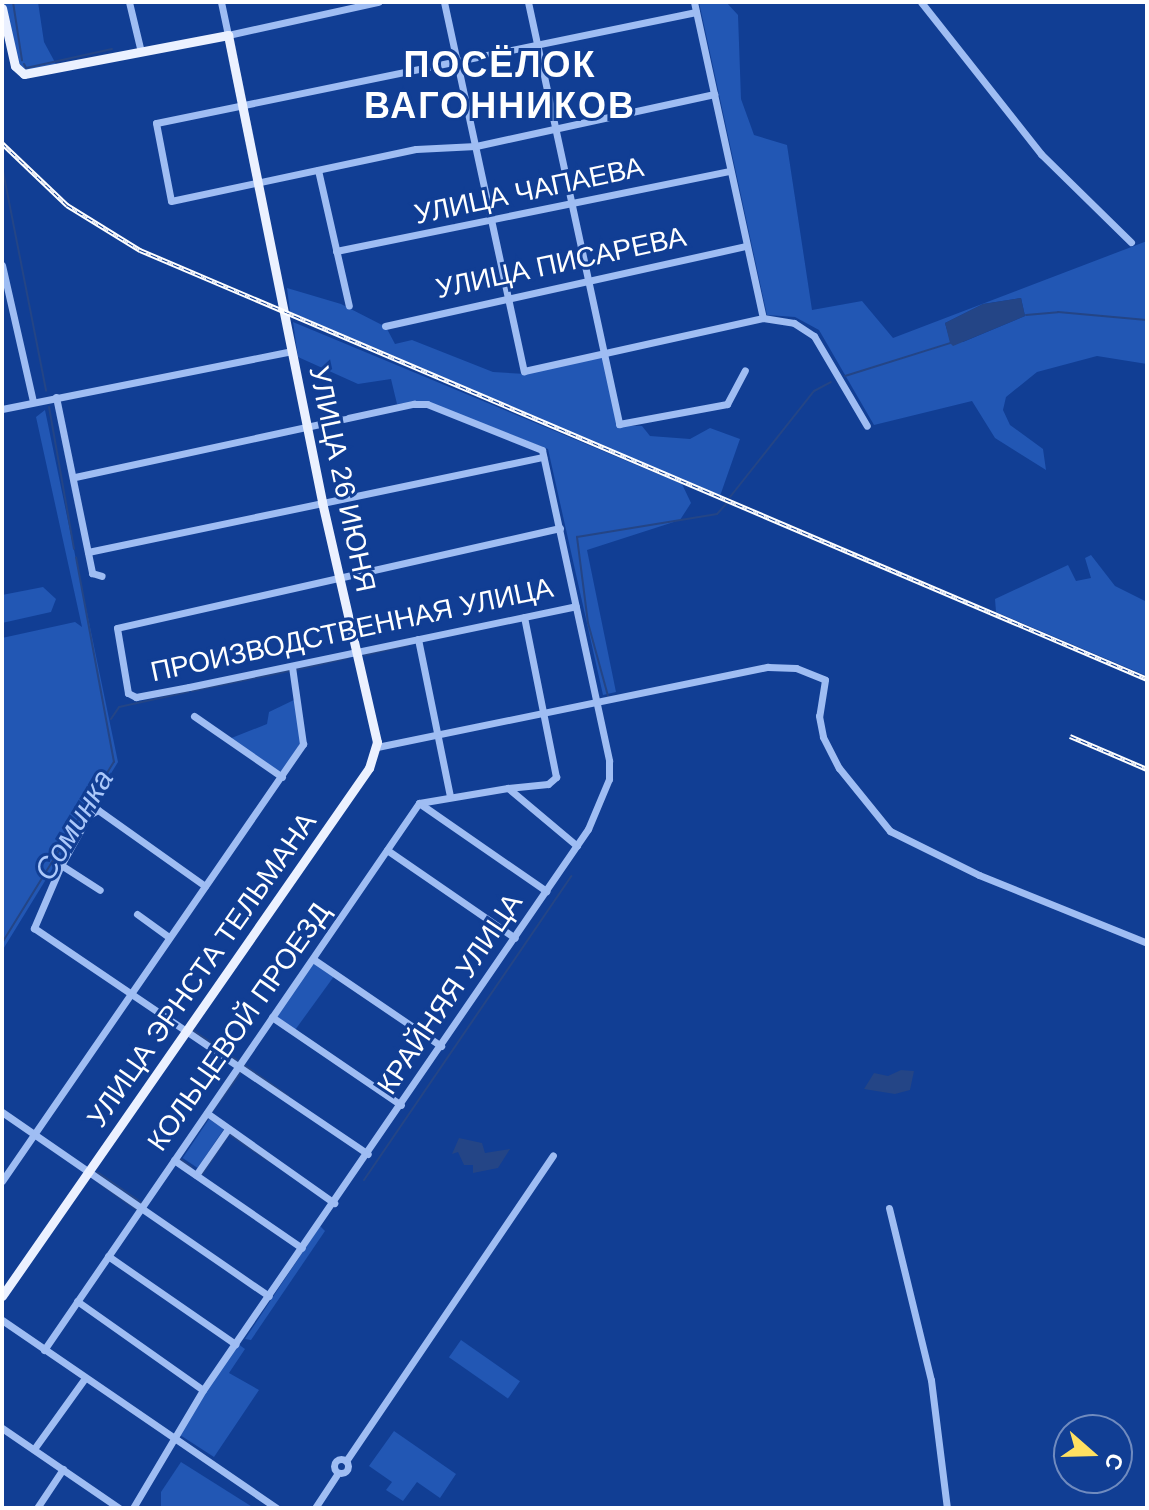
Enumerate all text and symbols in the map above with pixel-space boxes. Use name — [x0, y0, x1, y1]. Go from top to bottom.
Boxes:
district label: ПОСЁЛОК ВАГОННИКОВ — [364, 42, 636, 127]
street label: УЛИЦА ЧАПАЕВА — [411, 150, 647, 232]
street label: УЛИЦА ПИСАРЕВА — [433, 220, 689, 306]
street label: УЛИЦА 26 ИЮНЯ — [302, 363, 382, 595]
street label: ПРОИЗВОДСТВЕННАЯ УЛИЦА — [148, 571, 556, 689]
water label: Соминка — [27, 763, 121, 887]
street label: УЛИЦА ЭРНСТА ТЕЛЬМАНА — [80, 806, 324, 1134]
street label: КРАЙНЯЯ УЛИЦА — [370, 887, 530, 1101]
street label: КОЛЬЦЕВОЙ ПРОЕЗД — [141, 897, 337, 1157]
north arrow — [1053, 1414, 1133, 1494]
text: С — [1100, 1450, 1129, 1473]

